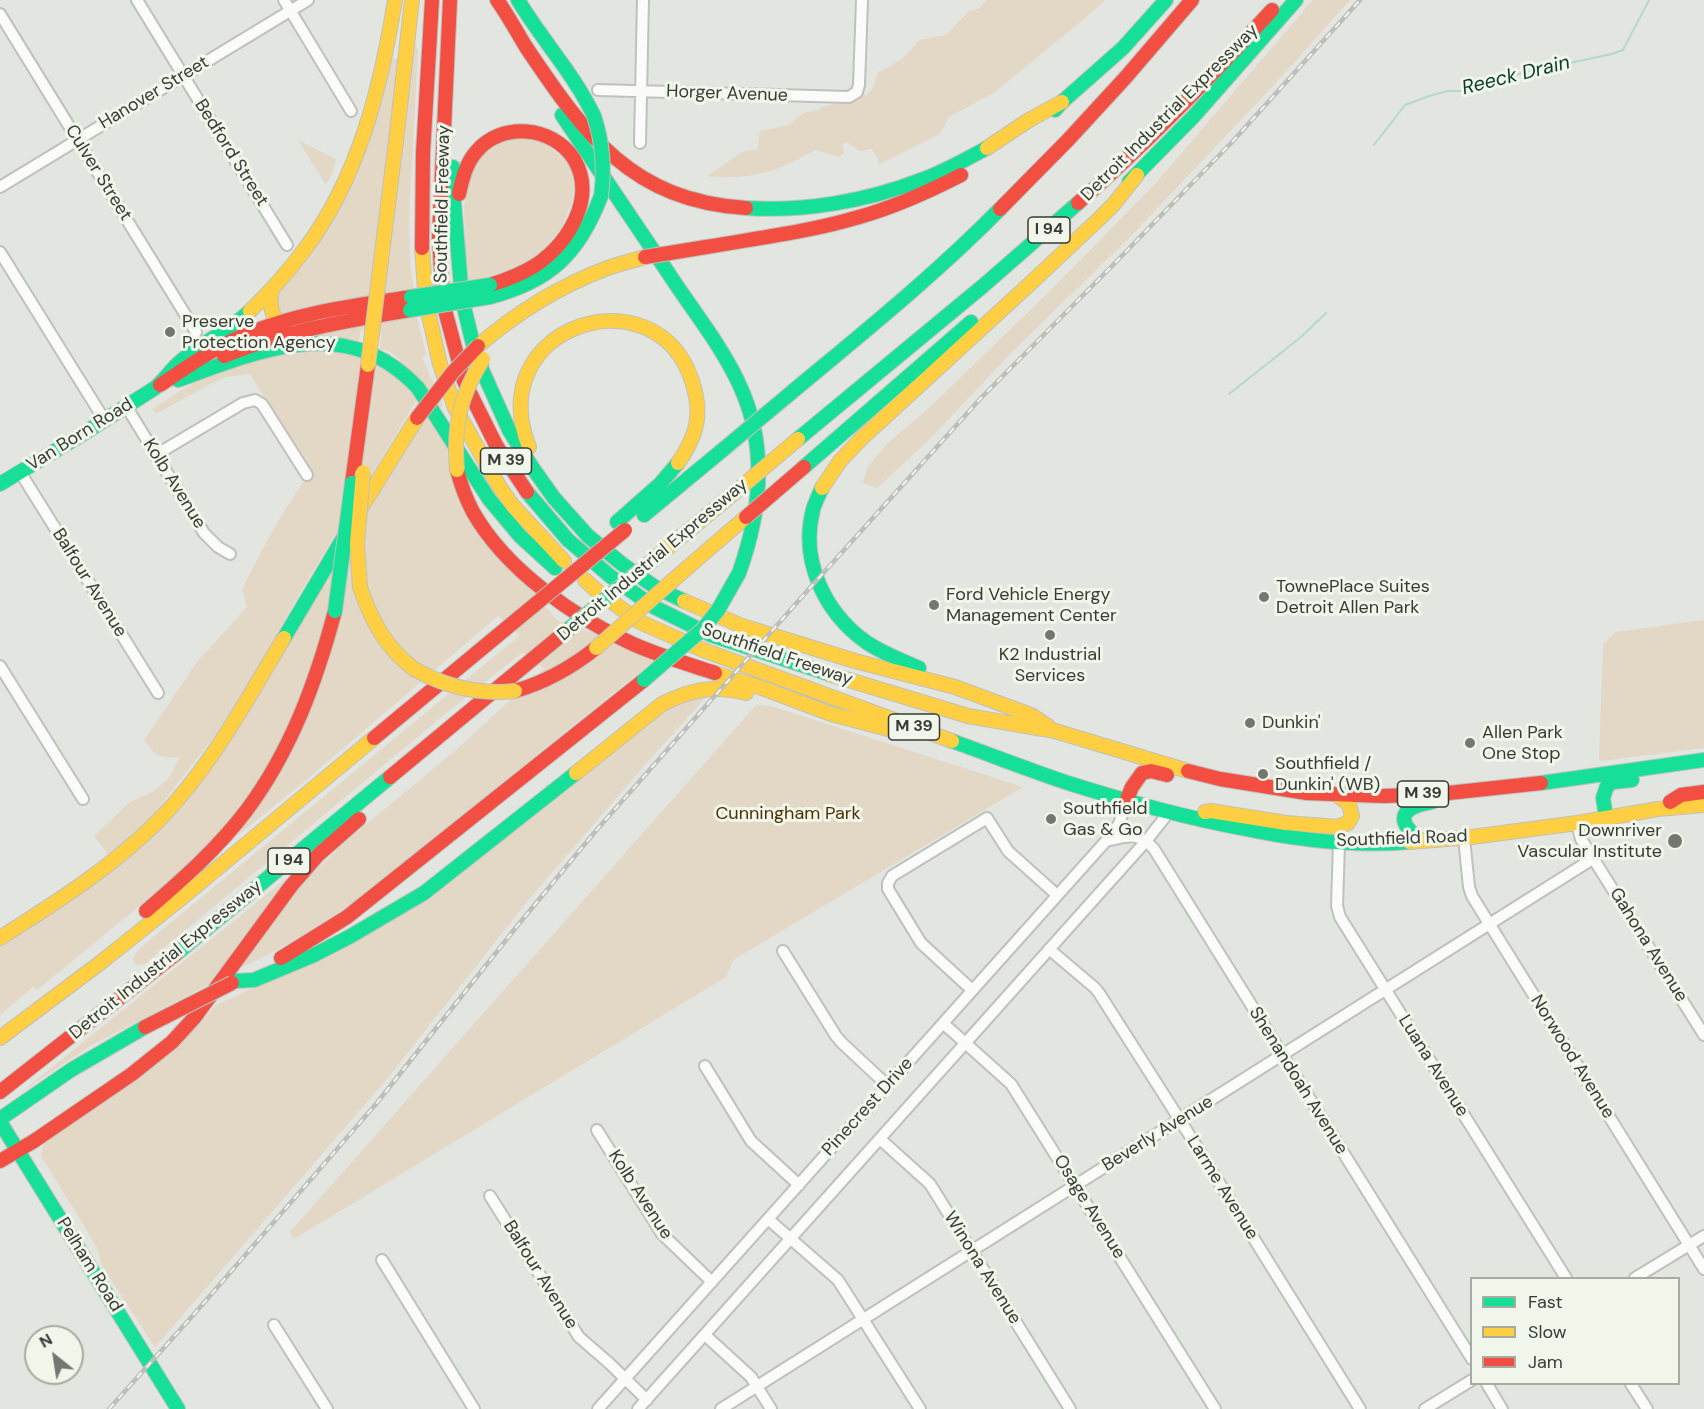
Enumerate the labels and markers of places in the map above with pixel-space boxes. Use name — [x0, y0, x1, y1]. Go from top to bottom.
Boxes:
place label: Preserve Protection Agency — [182, 311, 336, 354]
marker: Preserve Protection Agency — [163, 325, 177, 339]
place label: TownePlace Suites Detroit Allen Park — [1276, 576, 1430, 618]
place label: Ford Vehicle Energy Management Center — [946, 584, 1117, 626]
marker: TownePlace Suites Detroit Allen Park — [1257, 590, 1271, 604]
marker: Ford Vehicle Energy Management Center — [927, 598, 941, 612]
marker: K2 Industrial Services — [1043, 628, 1057, 642]
place label: K2 Industrial Services — [999, 644, 1101, 686]
place label: Dunkin' — [1262, 712, 1321, 734]
marker: Dunkin' — [1243, 716, 1257, 730]
place label: Allen Park One Stop — [1482, 722, 1563, 764]
marker: Allen Park One Stop — [1463, 736, 1477, 750]
place label: Southfield / Dunkin' (WB) — [1275, 753, 1380, 795]
marker: Southfield / Dunkin' (WB) — [1256, 767, 1270, 781]
place label: Southfield Gas & Go — [1063, 798, 1147, 840]
marker: Southfield Gas & Go — [1044, 812, 1058, 826]
place label: Downriver Vascular Institute — [1517, 820, 1662, 862]
marker: Downriver Vascular Institute — [1666, 832, 1684, 850]

